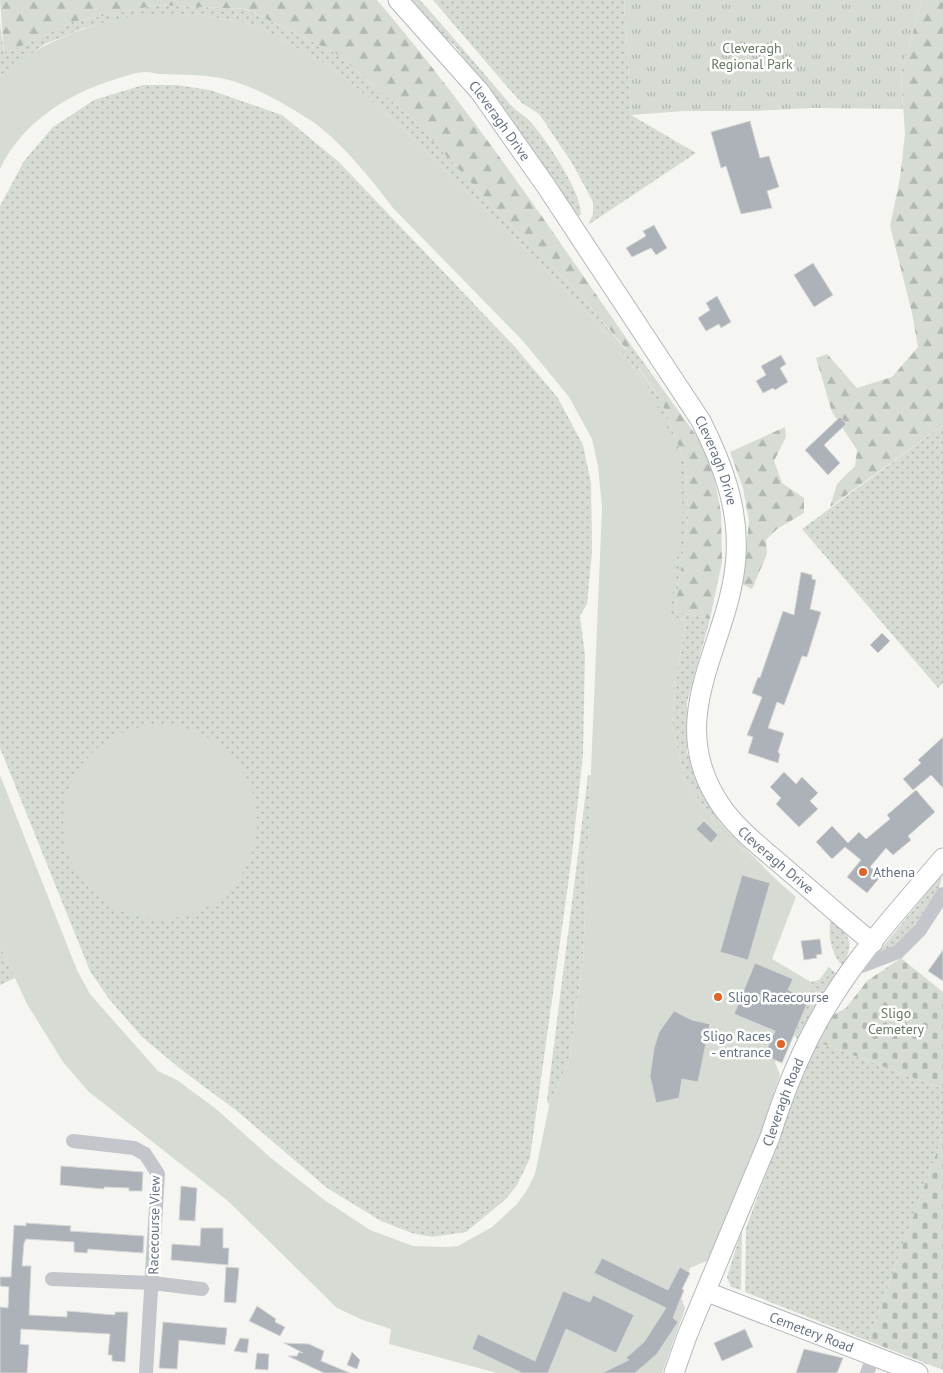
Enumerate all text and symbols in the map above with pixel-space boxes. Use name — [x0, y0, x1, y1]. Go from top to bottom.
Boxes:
park label: Cleveragh Regional Park — [711, 39, 793, 73]
street label: Cleveragh Drive — [465, 77, 535, 164]
street label: Cleveragh Drive — [691, 412, 741, 507]
street label: Cleveragh Drive — [734, 822, 818, 898]
place label: Athena — [873, 863, 915, 881]
marker: Athena — [857, 866, 869, 878]
place label: Sligo Racecourse — [728, 988, 829, 1006]
marker: Sligo Racecourse — [712, 991, 724, 1003]
park label: Sligo Cemetery — [868, 1004, 925, 1038]
place label: Sligo Races - entrance — [703, 1027, 771, 1061]
marker: Sligo Races - entrance — [775, 1038, 787, 1050]
street label: Cleveragh Road — [758, 1055, 808, 1149]
street label: Racecourse View — [144, 1175, 164, 1275]
street label: Cemetery Road — [767, 1308, 856, 1357]

